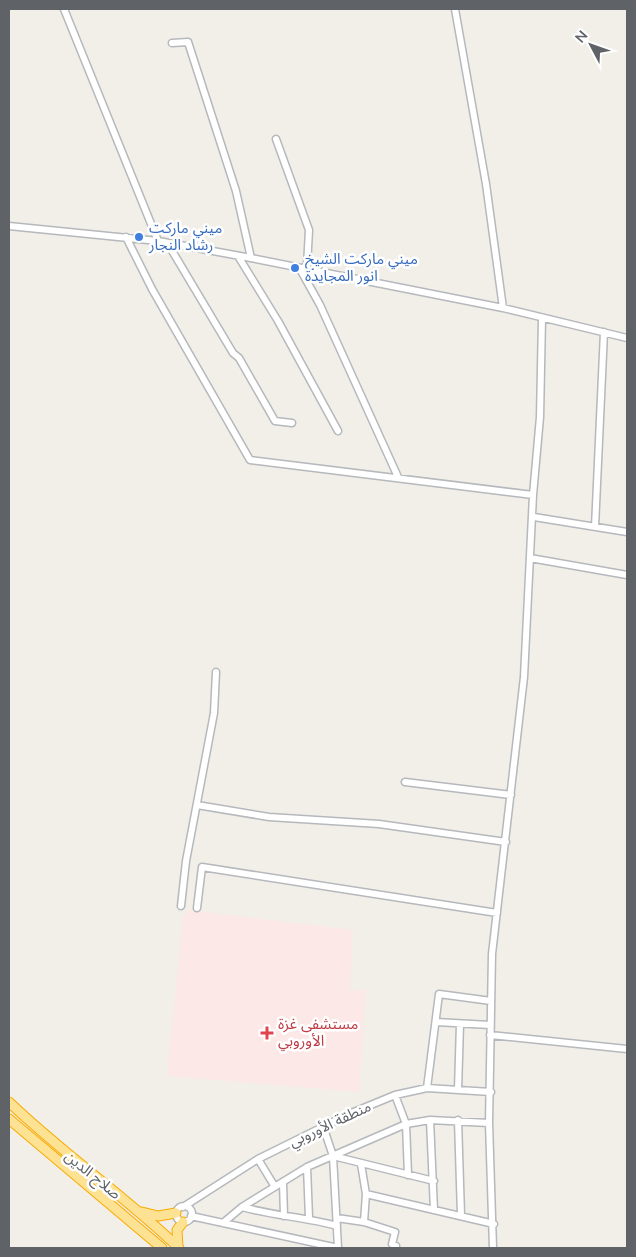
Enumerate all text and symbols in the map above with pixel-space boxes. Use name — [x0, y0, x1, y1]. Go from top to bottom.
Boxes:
north arrow — [566, 20, 616, 70]
text: N — [571, 27, 591, 46]
place label: ميني ماركت رشاد النجار — [148, 218, 222, 254]
marker: ميني ماركت رشاد النجار — [133, 231, 145, 243]
place label: ميني ماركت الشيخ انور المجايدة — [305, 249, 418, 285]
marker: ميني ماركت الشيخ انور المجايدة — [289, 262, 301, 274]
place label: مستشفى غزة الأوروبي — [278, 1014, 358, 1052]
marker: مستشفى غزة الأوروبي — [260, 1026, 274, 1040]
street label: منطقة الأوروبي — [286, 1096, 375, 1153]
street label: صلاح الدين — [59, 1146, 125, 1205]

